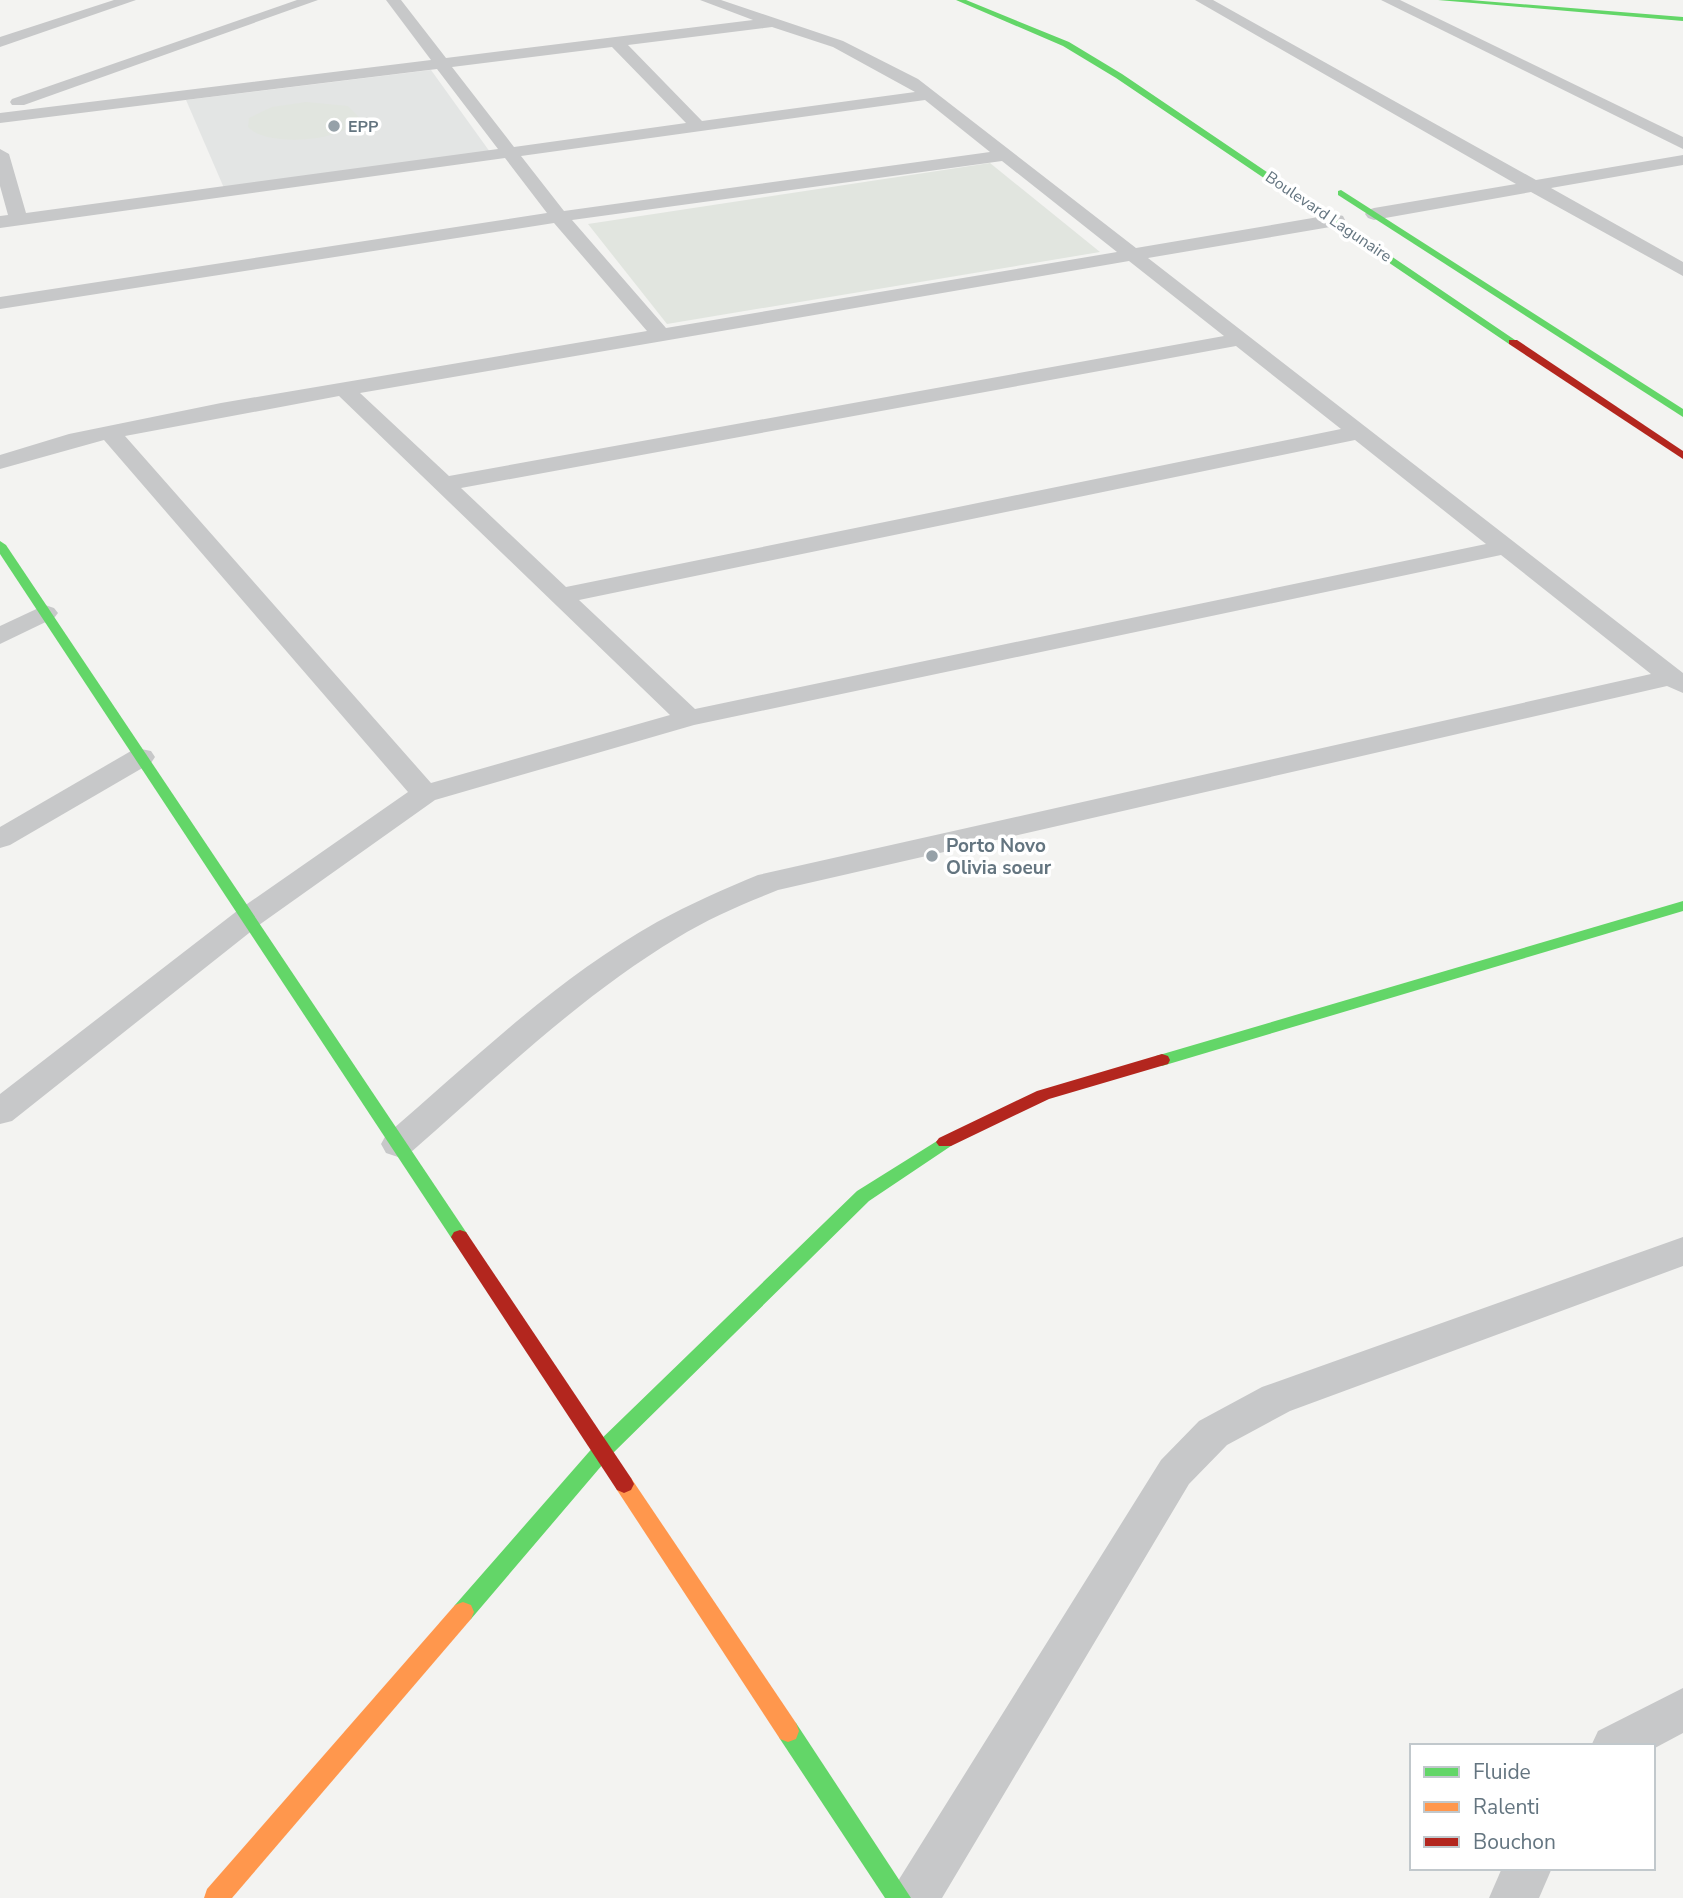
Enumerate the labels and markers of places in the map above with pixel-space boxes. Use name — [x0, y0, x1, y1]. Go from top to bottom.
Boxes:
place label: EPP — [348, 116, 378, 138]
marker: EPP — [326, 118, 342, 134]
place label: Porto Novo Olivia soeur — [946, 833, 1052, 881]
marker: Porto Novo Olivia soeur — [924, 848, 940, 864]

